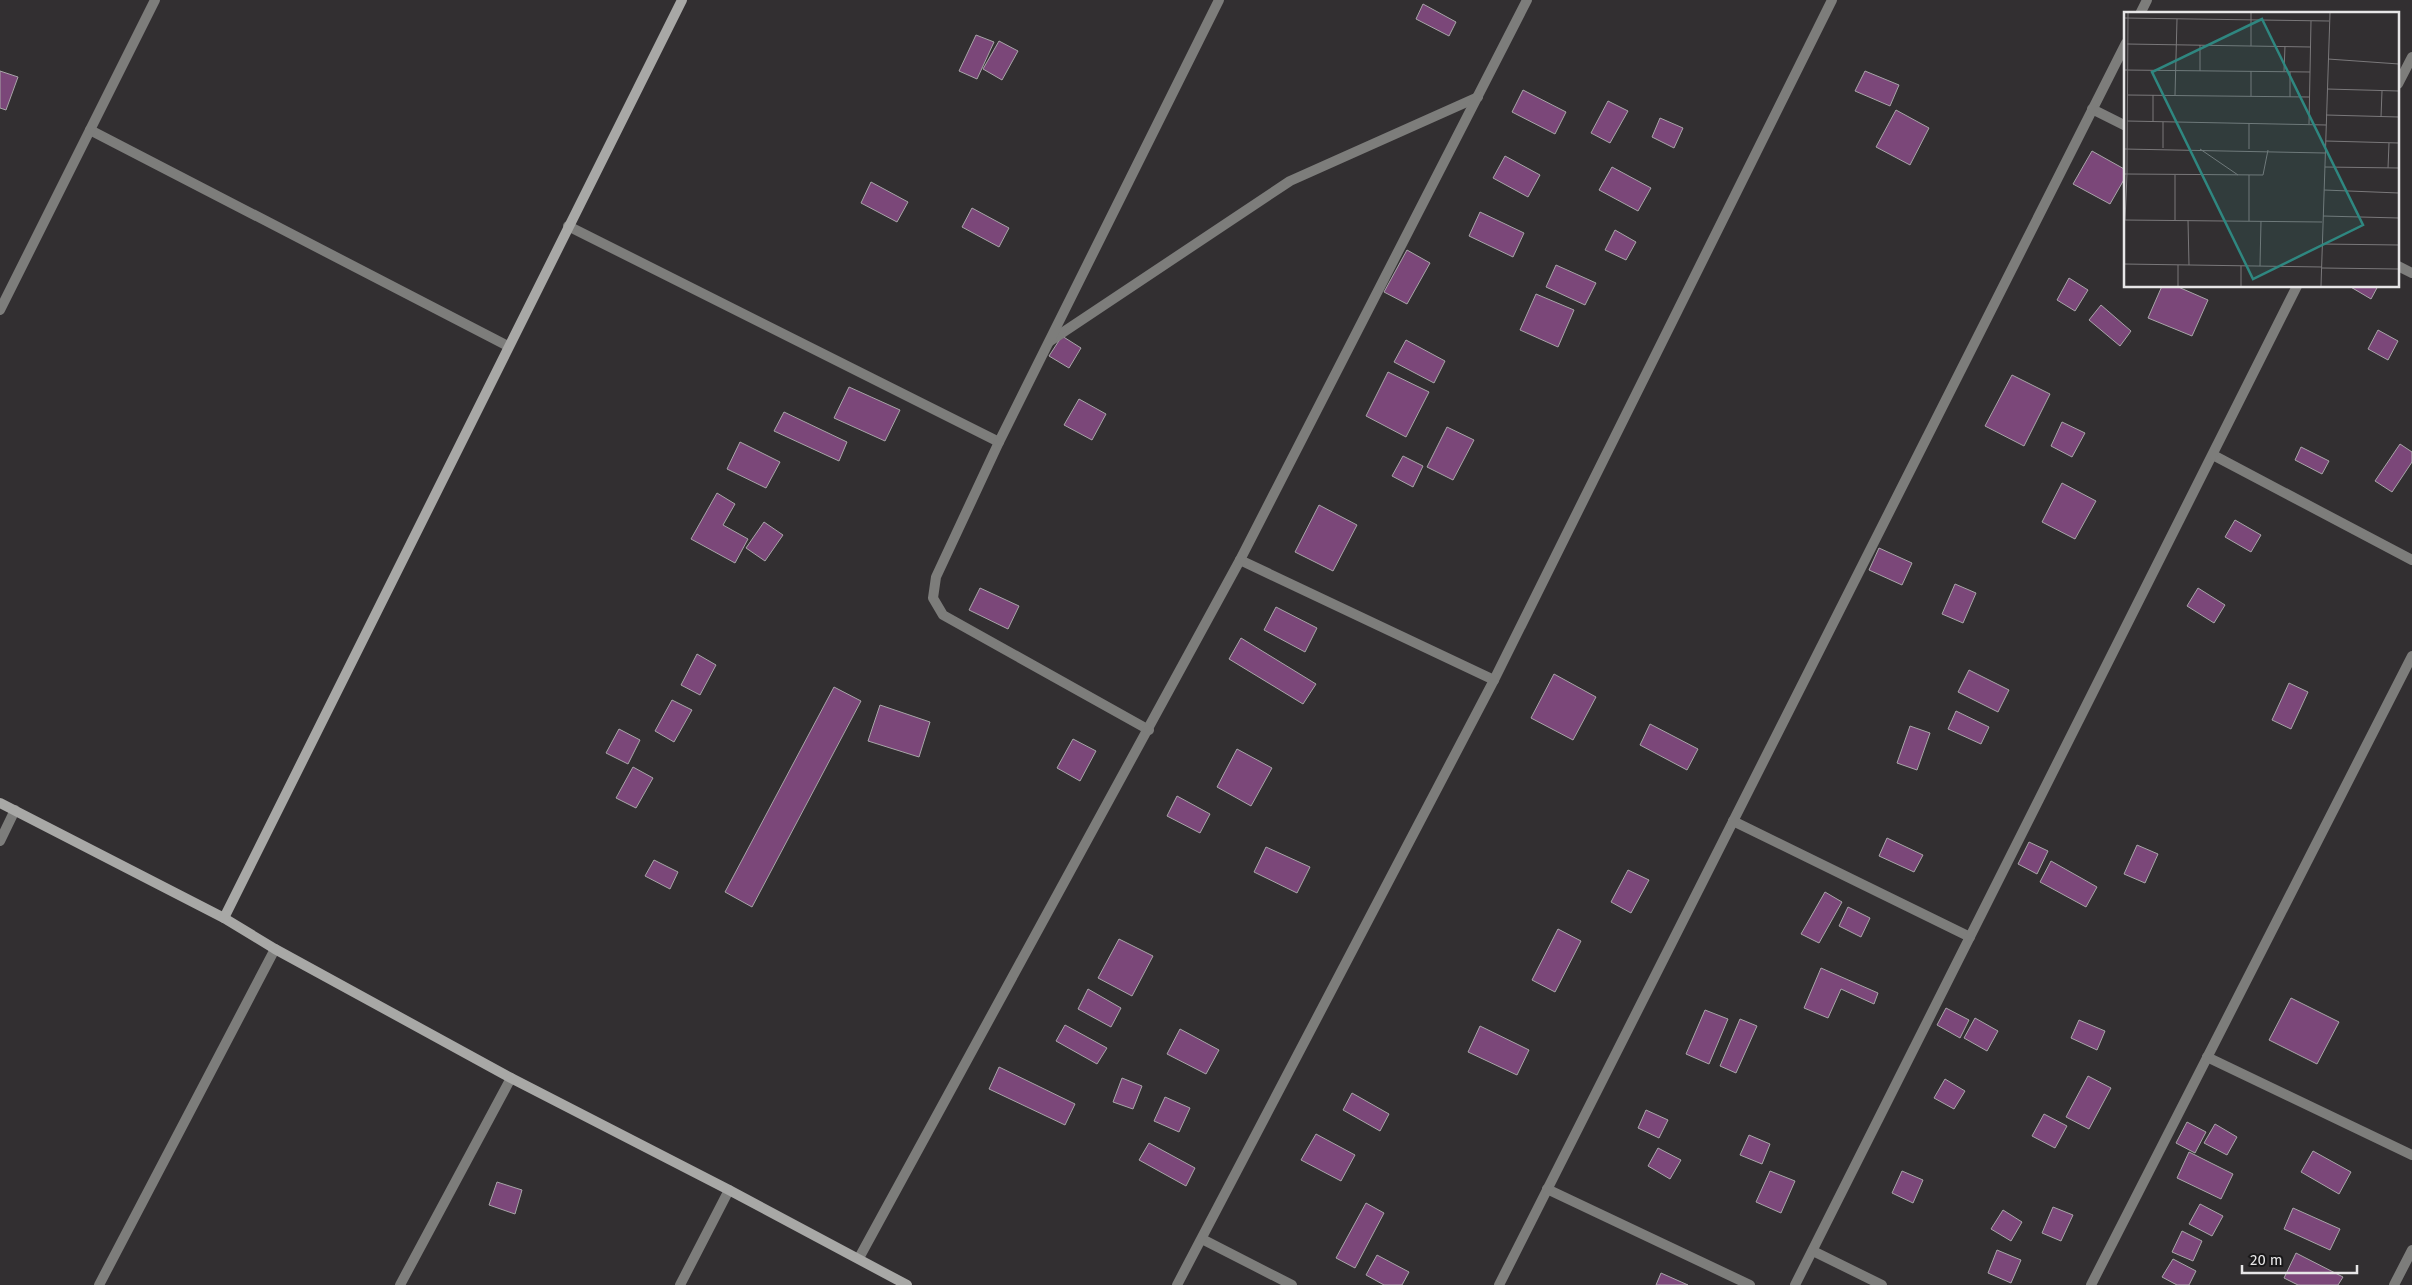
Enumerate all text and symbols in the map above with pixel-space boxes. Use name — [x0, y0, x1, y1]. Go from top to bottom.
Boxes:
inset map — [2124, 12, 2400, 288]
scale bar — [2242, 1242, 2357, 1274]
text: 20 m — [2250, 1251, 2283, 1269]

